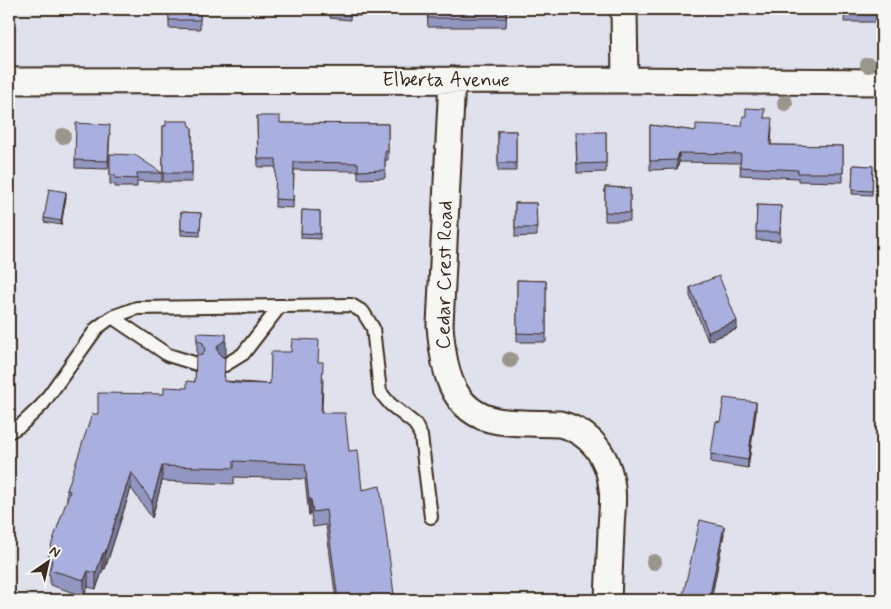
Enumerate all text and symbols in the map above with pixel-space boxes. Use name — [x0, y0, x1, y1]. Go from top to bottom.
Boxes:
street label: Elberta Avenue — [382, 67, 510, 94]
street label: Cedar Crest Road — [430, 200, 460, 350]
north arrow — [22, 536, 72, 586]
text: N — [46, 542, 64, 562]

